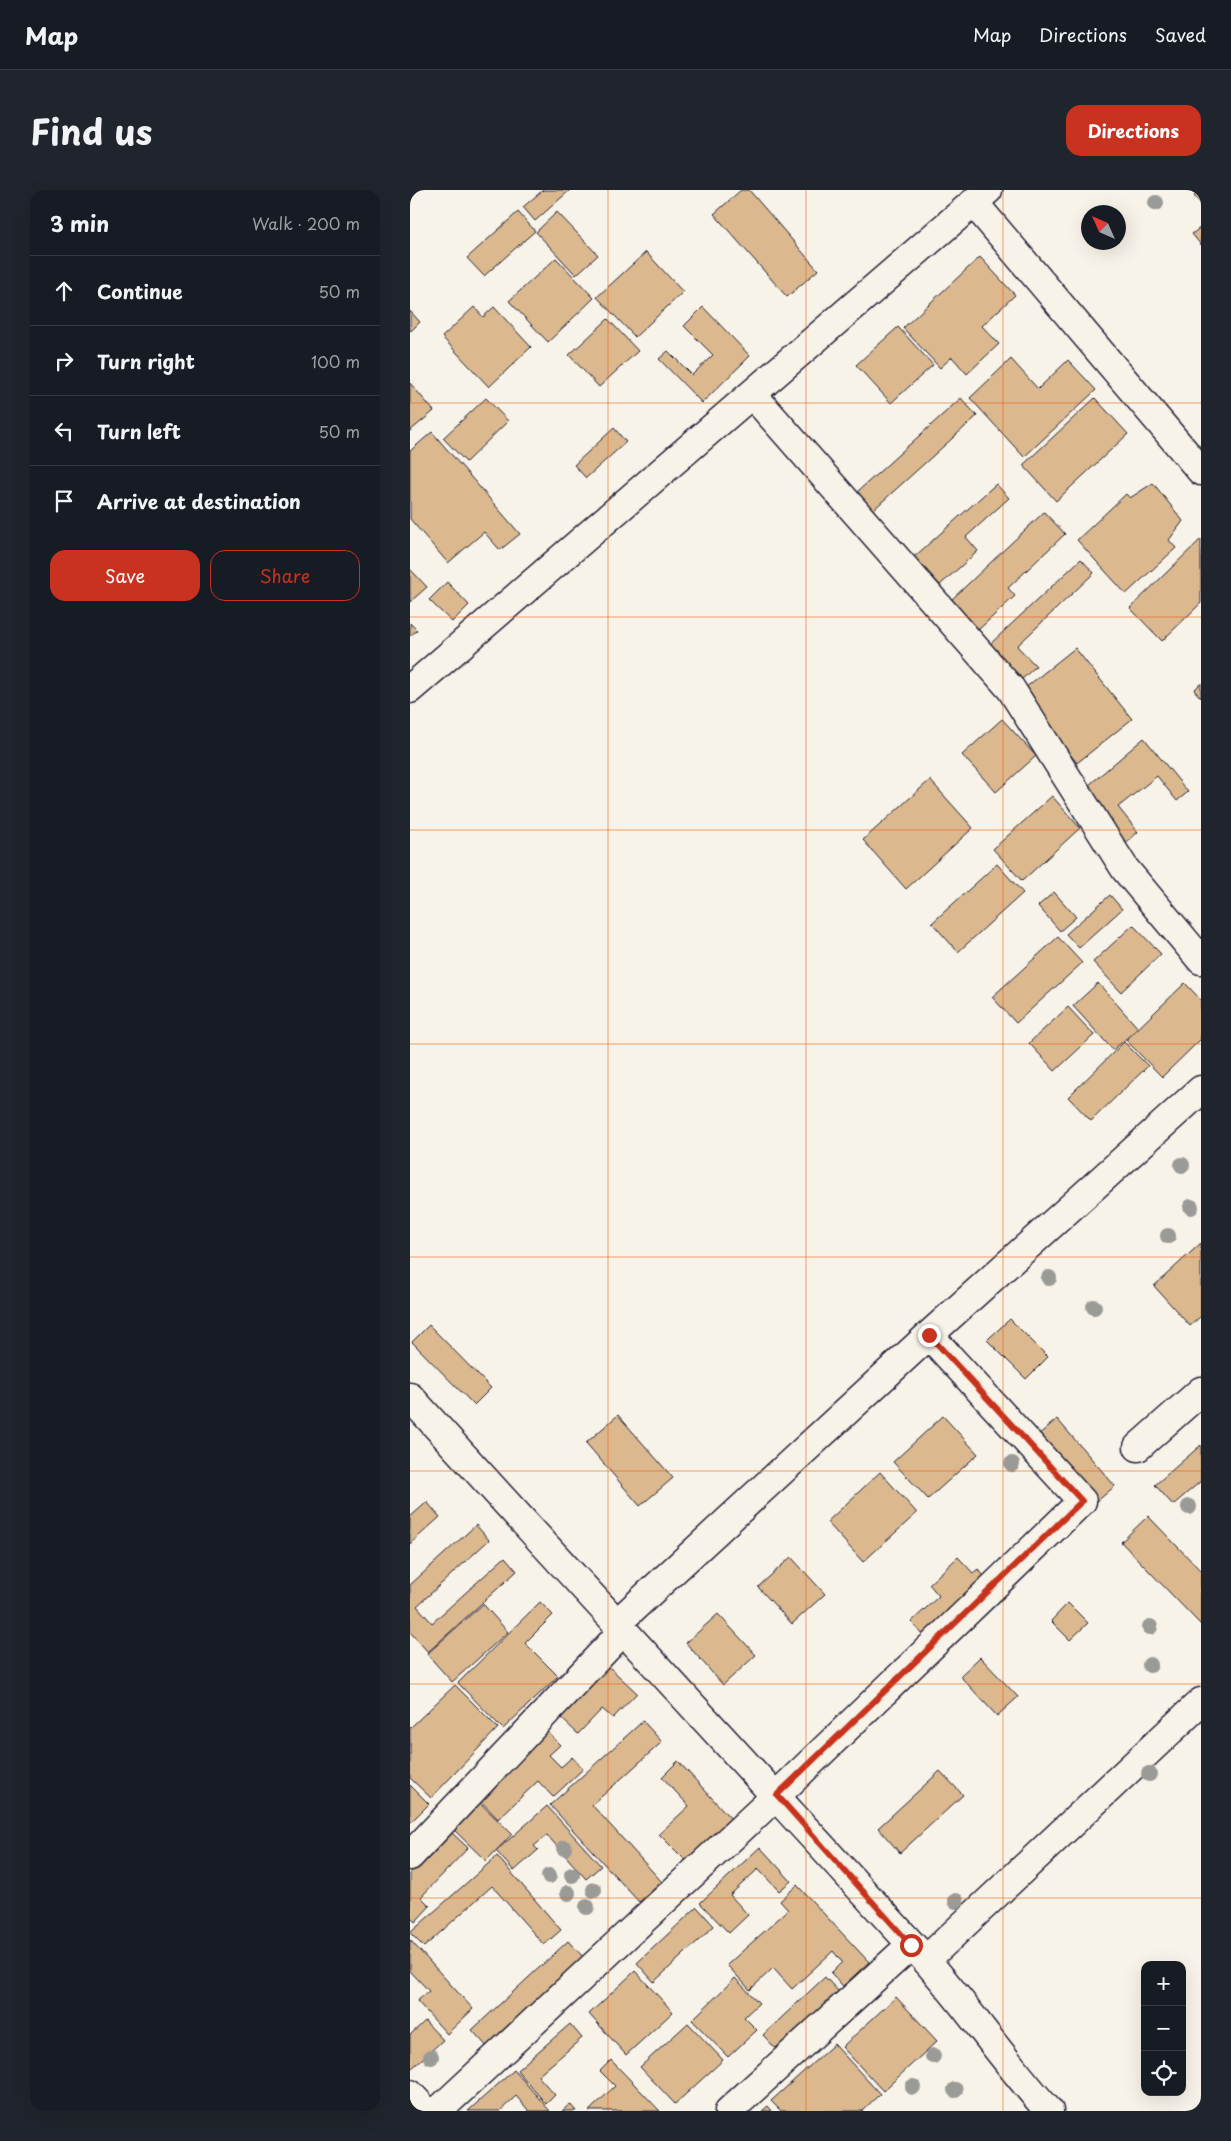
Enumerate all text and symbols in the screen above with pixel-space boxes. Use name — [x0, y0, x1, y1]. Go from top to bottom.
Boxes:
text: Map — [25, 17, 78, 53]
text: Map — [973, 21, 1011, 48]
text: Directions — [1039, 21, 1127, 48]
text: Saved — [1155, 21, 1206, 48]
text: Find us — [30, 104, 152, 157]
button: Directions — [1066, 105, 1201, 156]
north arrow — [1081, 205, 1126, 250]
text: 3 min — [50, 207, 109, 239]
text: Walk · 200 m — [252, 211, 360, 235]
icon: ahead — [50, 277, 78, 305]
text: Continue — [97, 277, 183, 305]
text: 50 m — [319, 279, 360, 303]
icon: right — [50, 347, 78, 375]
text: Turn right — [97, 347, 195, 375]
text: 100 m — [311, 349, 360, 373]
icon: left — [50, 417, 78, 445]
text: Turn left — [97, 417, 181, 445]
text: 50 m — [319, 419, 360, 443]
icon: arrive — [50, 487, 78, 515]
text: Arrive at destination — [97, 487, 301, 515]
button: Save — [50, 550, 200, 601]
button: Share — [210, 550, 360, 601]
route end — [918, 1324, 941, 1347]
route start — [900, 1934, 923, 1957]
map controls — [1141, 1961, 1186, 2096]
button: + — [1141, 1961, 1186, 2006]
button: − — [1141, 2006, 1186, 2051]
button: locate — [1141, 2051, 1186, 2096]

